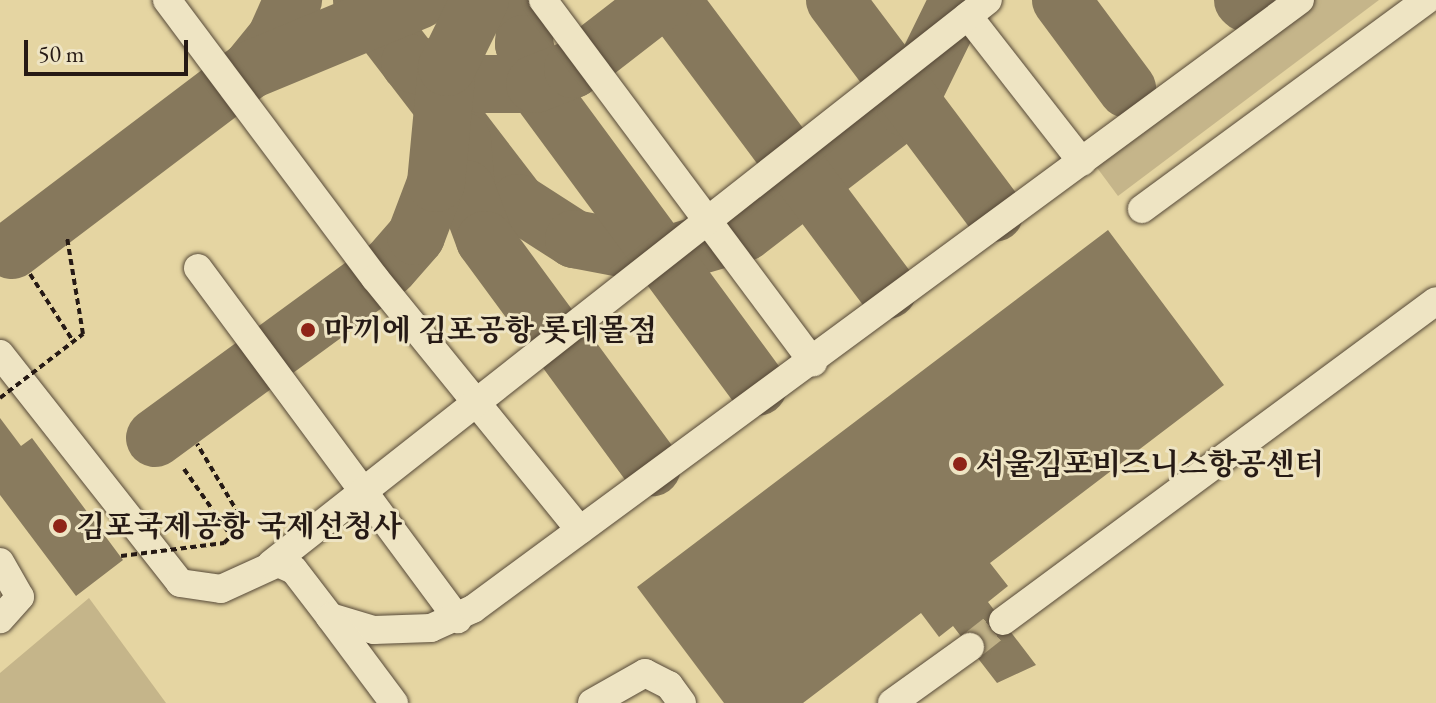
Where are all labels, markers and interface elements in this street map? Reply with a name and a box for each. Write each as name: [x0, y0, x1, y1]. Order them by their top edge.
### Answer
scale bar: [28, 24, 192, 74]
text: 50 m: [38, 38, 85, 69]
place label: 마끼에 김포공항 롯데몰점: [324, 312, 657, 348]
marker: 마끼에 김포공항 롯데몰점: [299, 321, 317, 339]
place label: 서울김포비즈니스항공센터: [976, 446, 1324, 482]
marker: 서울김포비즈니스항공센터: [951, 455, 969, 473]
place label: 김포국제공항 국제선청사: [76, 508, 402, 544]
marker: 김포국제공항 국제선청사: [51, 517, 69, 535]

